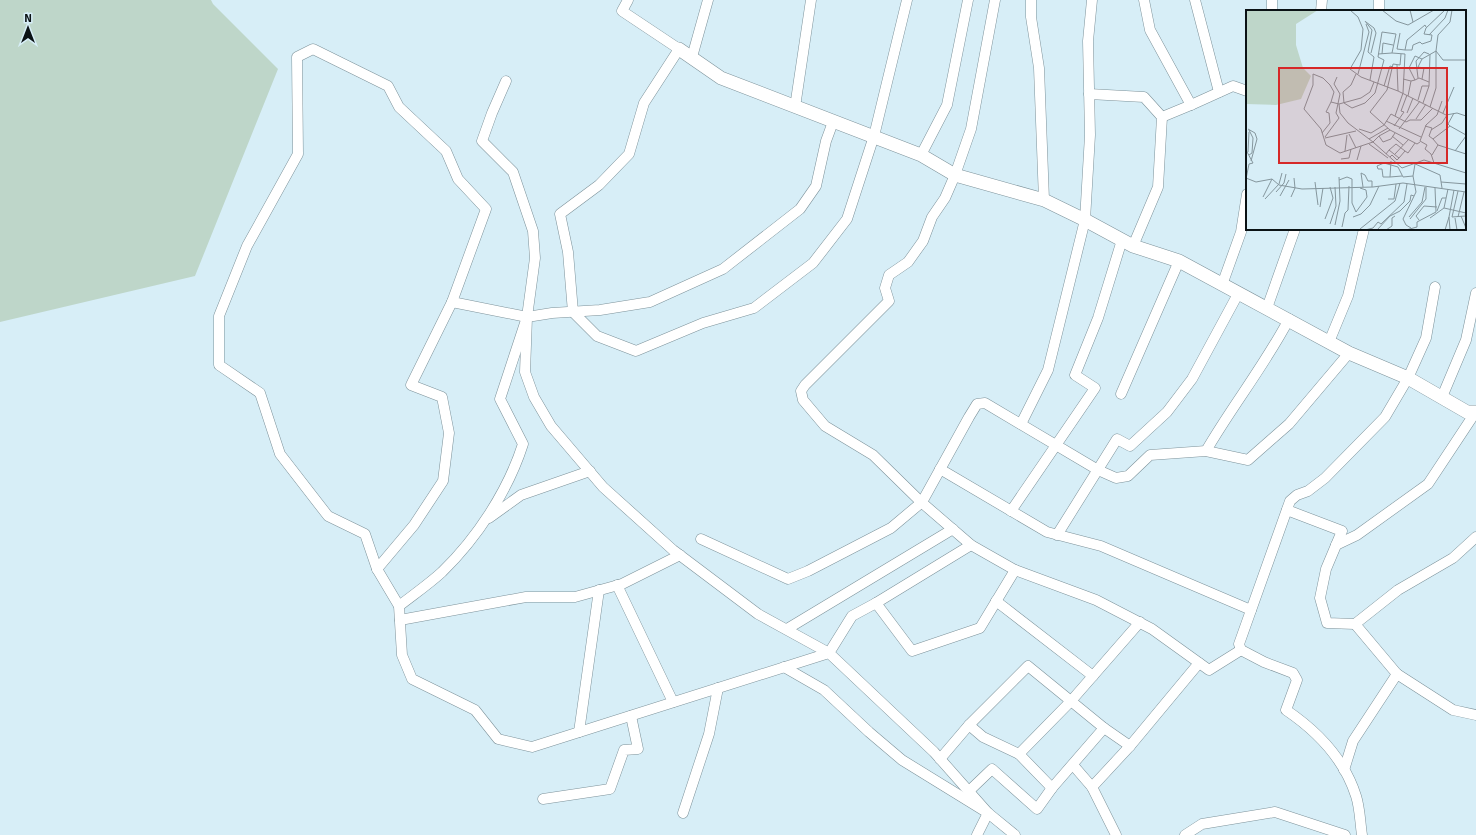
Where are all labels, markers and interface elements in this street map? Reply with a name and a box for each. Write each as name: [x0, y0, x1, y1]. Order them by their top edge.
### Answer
north arrow: [8, 8, 48, 48]
inset map: [1246, 10, 1466, 230]
text: N: [24, 12, 32, 25]

